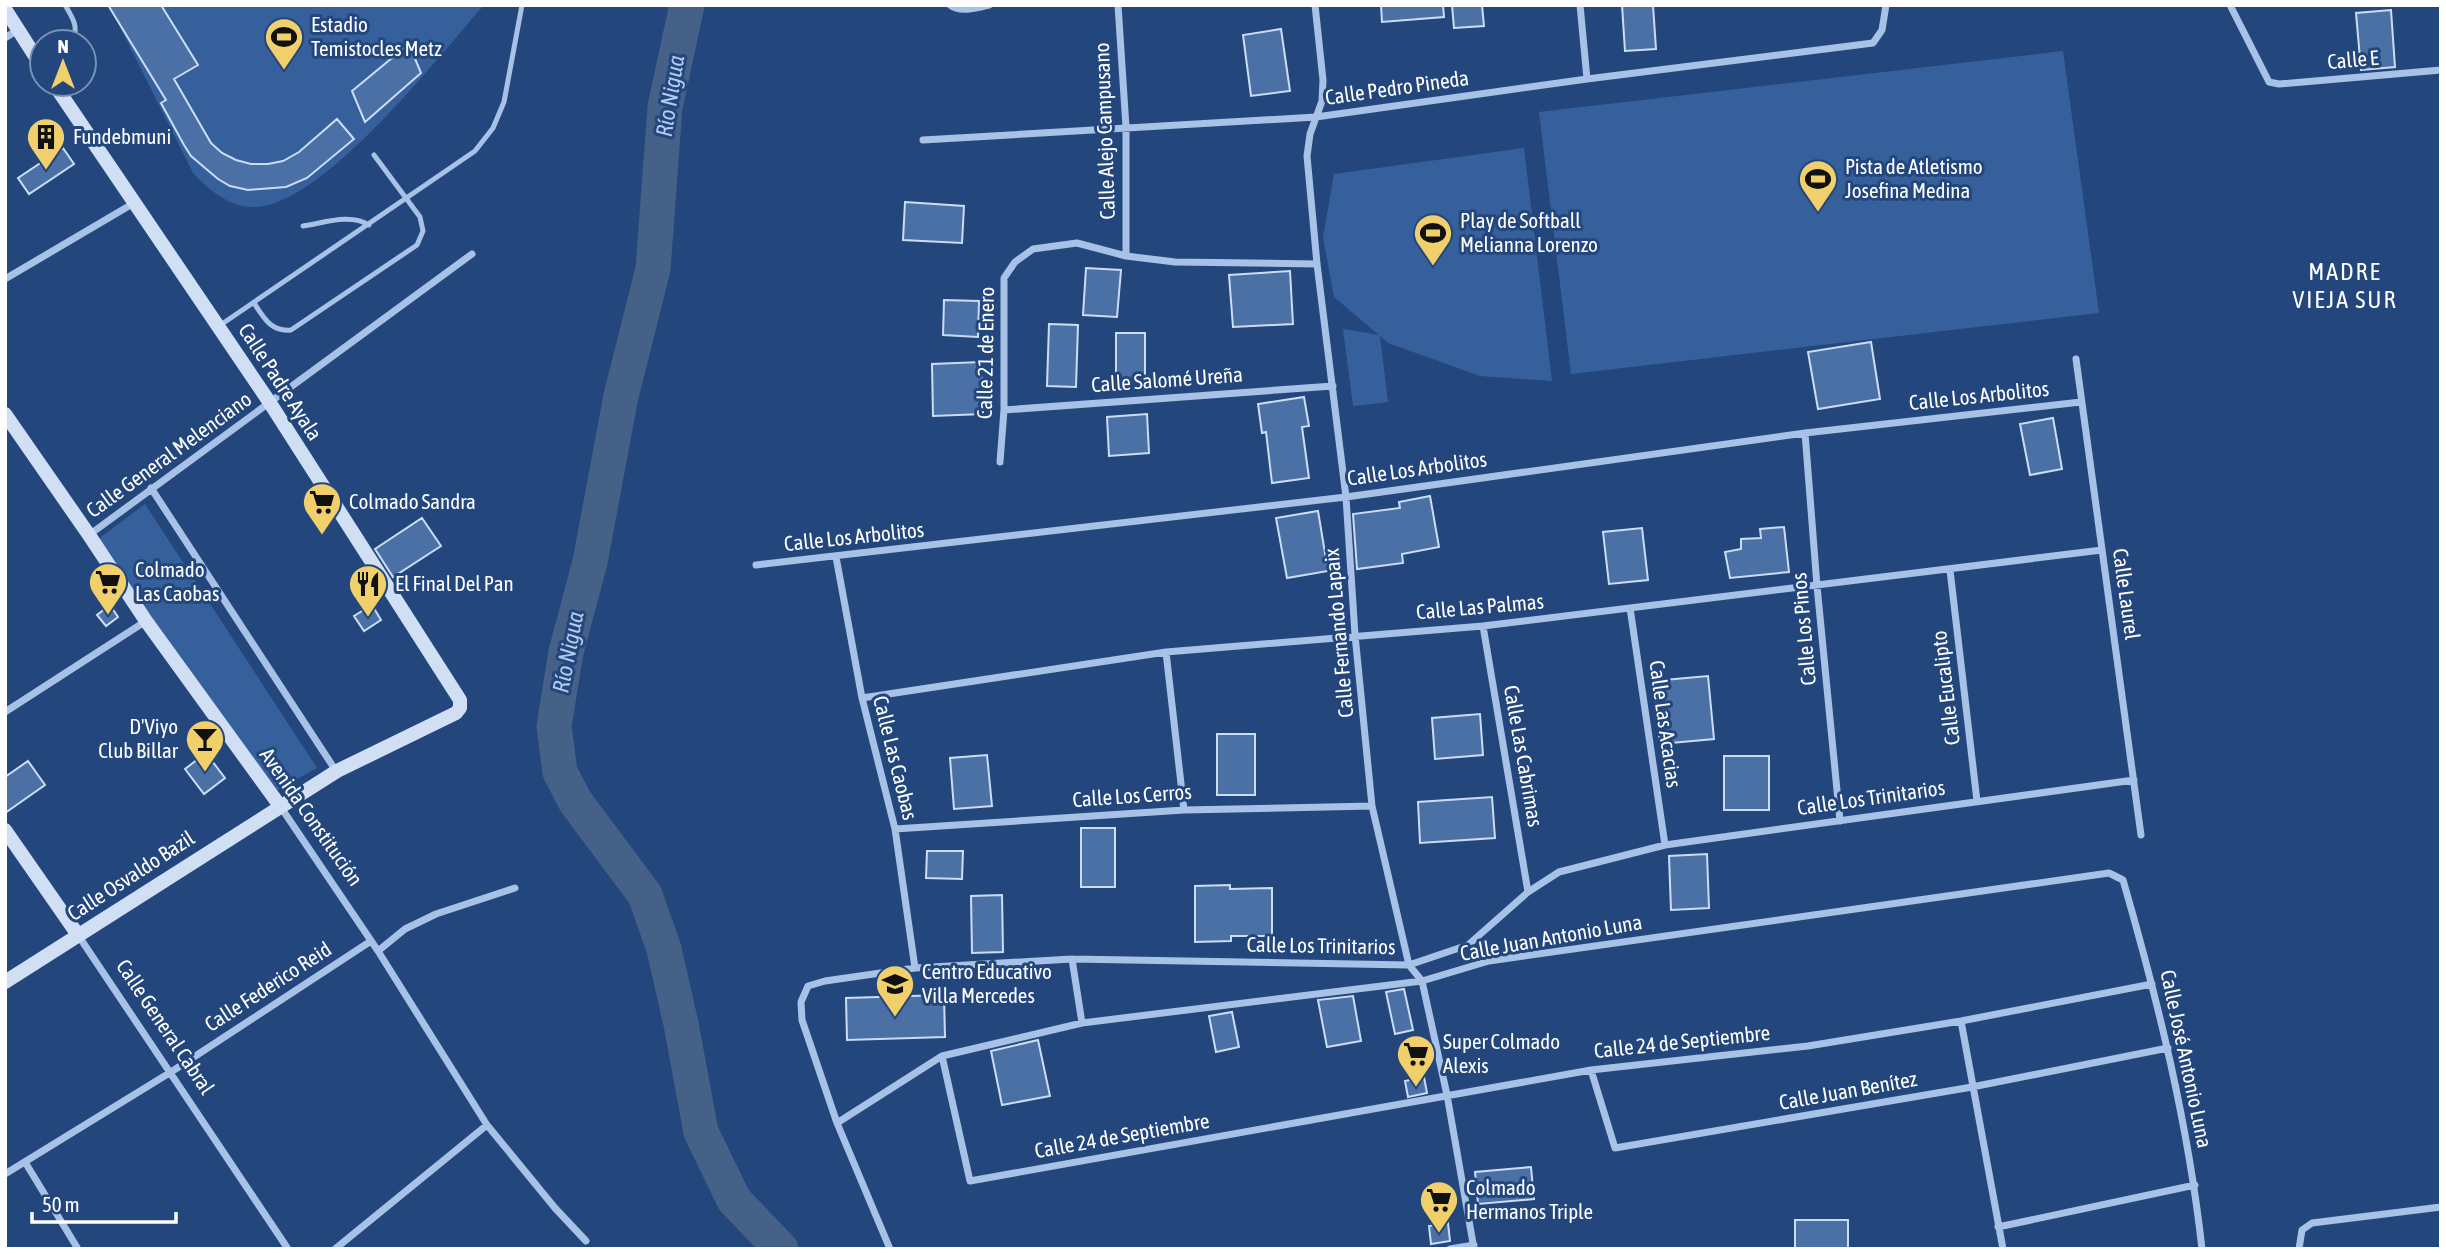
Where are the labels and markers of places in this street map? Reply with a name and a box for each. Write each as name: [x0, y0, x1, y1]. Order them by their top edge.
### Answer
place label: Estadio Temistocles Metz: [311, 12, 442, 60]
sports icon: Estadio Temistocles Metz: [263, 16, 305, 71]
building icon: Fundebmuni: [25, 116, 67, 171]
place label: Fundebmuni: [73, 124, 171, 148]
place label: Pista de Atletismo Josefina Medina: [1845, 154, 1983, 202]
sports icon: Pista de Atletismo Josefina Medina: [1797, 158, 1839, 213]
place label: Play de Softball Melianna Lorenzo: [1460, 208, 1598, 256]
sports icon: Play de Softball Melianna Lorenzo: [1412, 212, 1454, 267]
supermarket icon: Colmado Sandra: [301, 481, 343, 536]
place label: Colmado Sandra: [349, 489, 476, 513]
place label: Colmado Las Caobas: [135, 557, 219, 605]
supermarket icon: Colmado Las Caobas: [87, 561, 129, 616]
restaurant icon: El Final Del Pan: [347, 563, 389, 618]
place label: El Final Del Pan: [395, 571, 514, 595]
place label: D'Viyo Club Billar: [98, 714, 179, 762]
bar icon: D'Viyo Club Billar: [184, 718, 226, 773]
place label: Centro Educativo Villa Mercedes: [922, 959, 1052, 1007]
school or university icon: Centro Educativo Villa Mercedes: [874, 963, 916, 1018]
place label: Super Colmado Alexis: [1443, 1029, 1560, 1077]
supermarket icon: Super Colmado Alexis: [1395, 1033, 1437, 1088]
place label: Colmado Hermanos Triple: [1466, 1175, 1593, 1223]
supermarket icon: Colmado Hermanos Triple: [1418, 1179, 1460, 1234]

